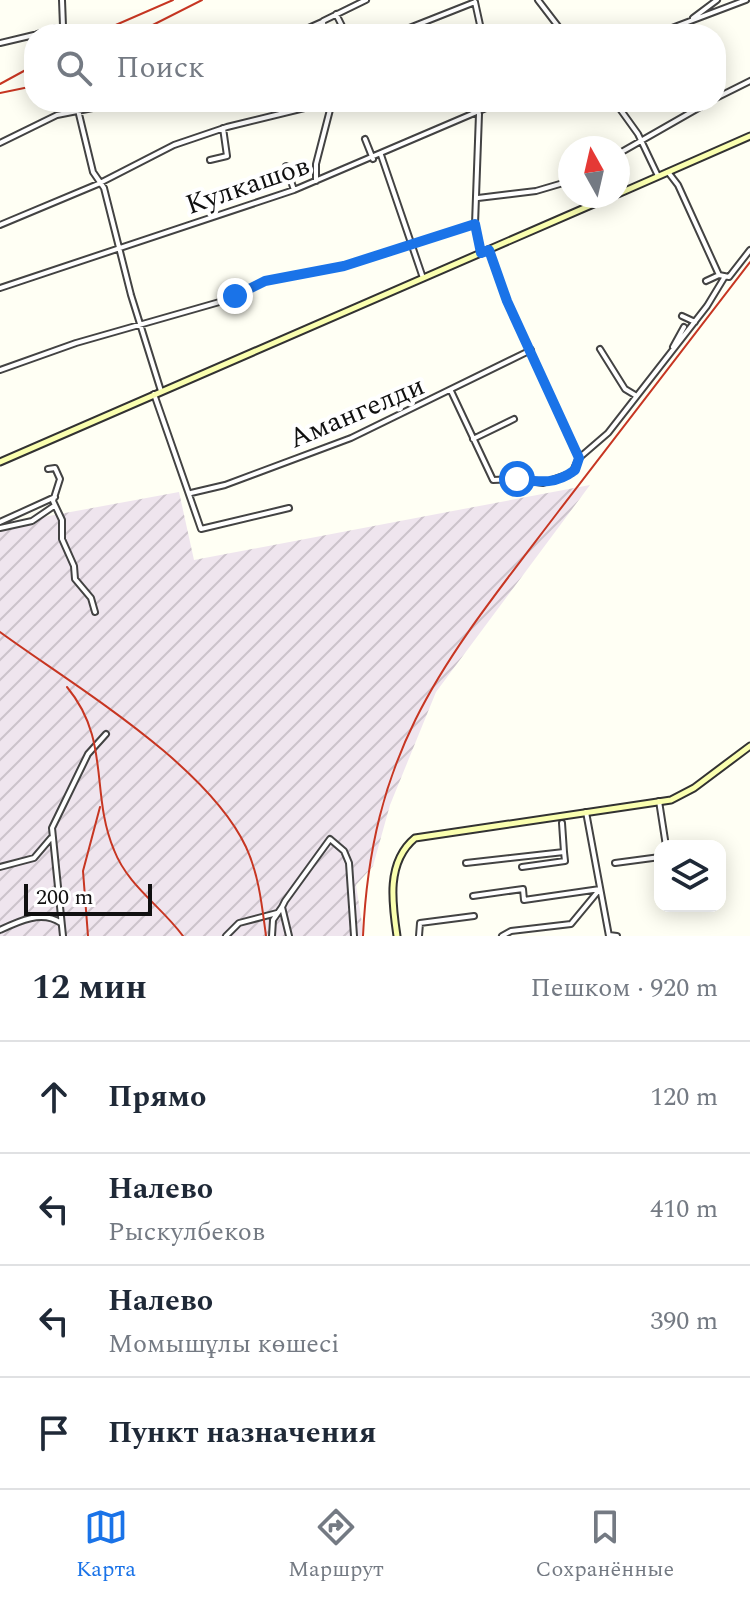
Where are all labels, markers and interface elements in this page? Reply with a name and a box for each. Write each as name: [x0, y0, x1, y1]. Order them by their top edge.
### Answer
search box: [24, 24, 726, 112]
text: Поиск: [116, 45, 205, 91]
icon: search: [52, 46, 96, 90]
north arrow: [558, 136, 630, 208]
street label: Кулкашов: [180, 144, 315, 227]
route end: [217, 278, 253, 314]
street label: Амангелди: [282, 364, 431, 460]
route start: [499, 461, 535, 497]
map controls: [654, 840, 726, 912]
button: layers: [654, 840, 726, 912]
scale bar: [24, 880, 152, 916]
text: 200 m: [36, 881, 93, 914]
text: 12 мин: [32, 962, 147, 1014]
text: Пешком · 920 m: [531, 968, 718, 1008]
text: Прямо: [108, 1074, 206, 1120]
icon: ahead: [32, 1075, 76, 1119]
text: 120 m: [650, 1077, 718, 1117]
text: Налево: [108, 1166, 213, 1212]
icon: left: [32, 1187, 76, 1231]
text: 410 m: [650, 1189, 718, 1229]
text: Рыскулбеков: [108, 1212, 265, 1252]
text: Налево: [108, 1278, 213, 1324]
icon: left: [32, 1299, 76, 1343]
text: 390 m: [650, 1301, 718, 1341]
text: Момышұлы көшесі: [108, 1324, 339, 1364]
text: Пункт назначения: [108, 1410, 376, 1456]
icon: arrive: [32, 1411, 76, 1455]
tab: Карта: [76, 1505, 136, 1586]
tab: Маршрут: [288, 1505, 384, 1586]
tab: Сохранённые: [536, 1505, 674, 1586]

